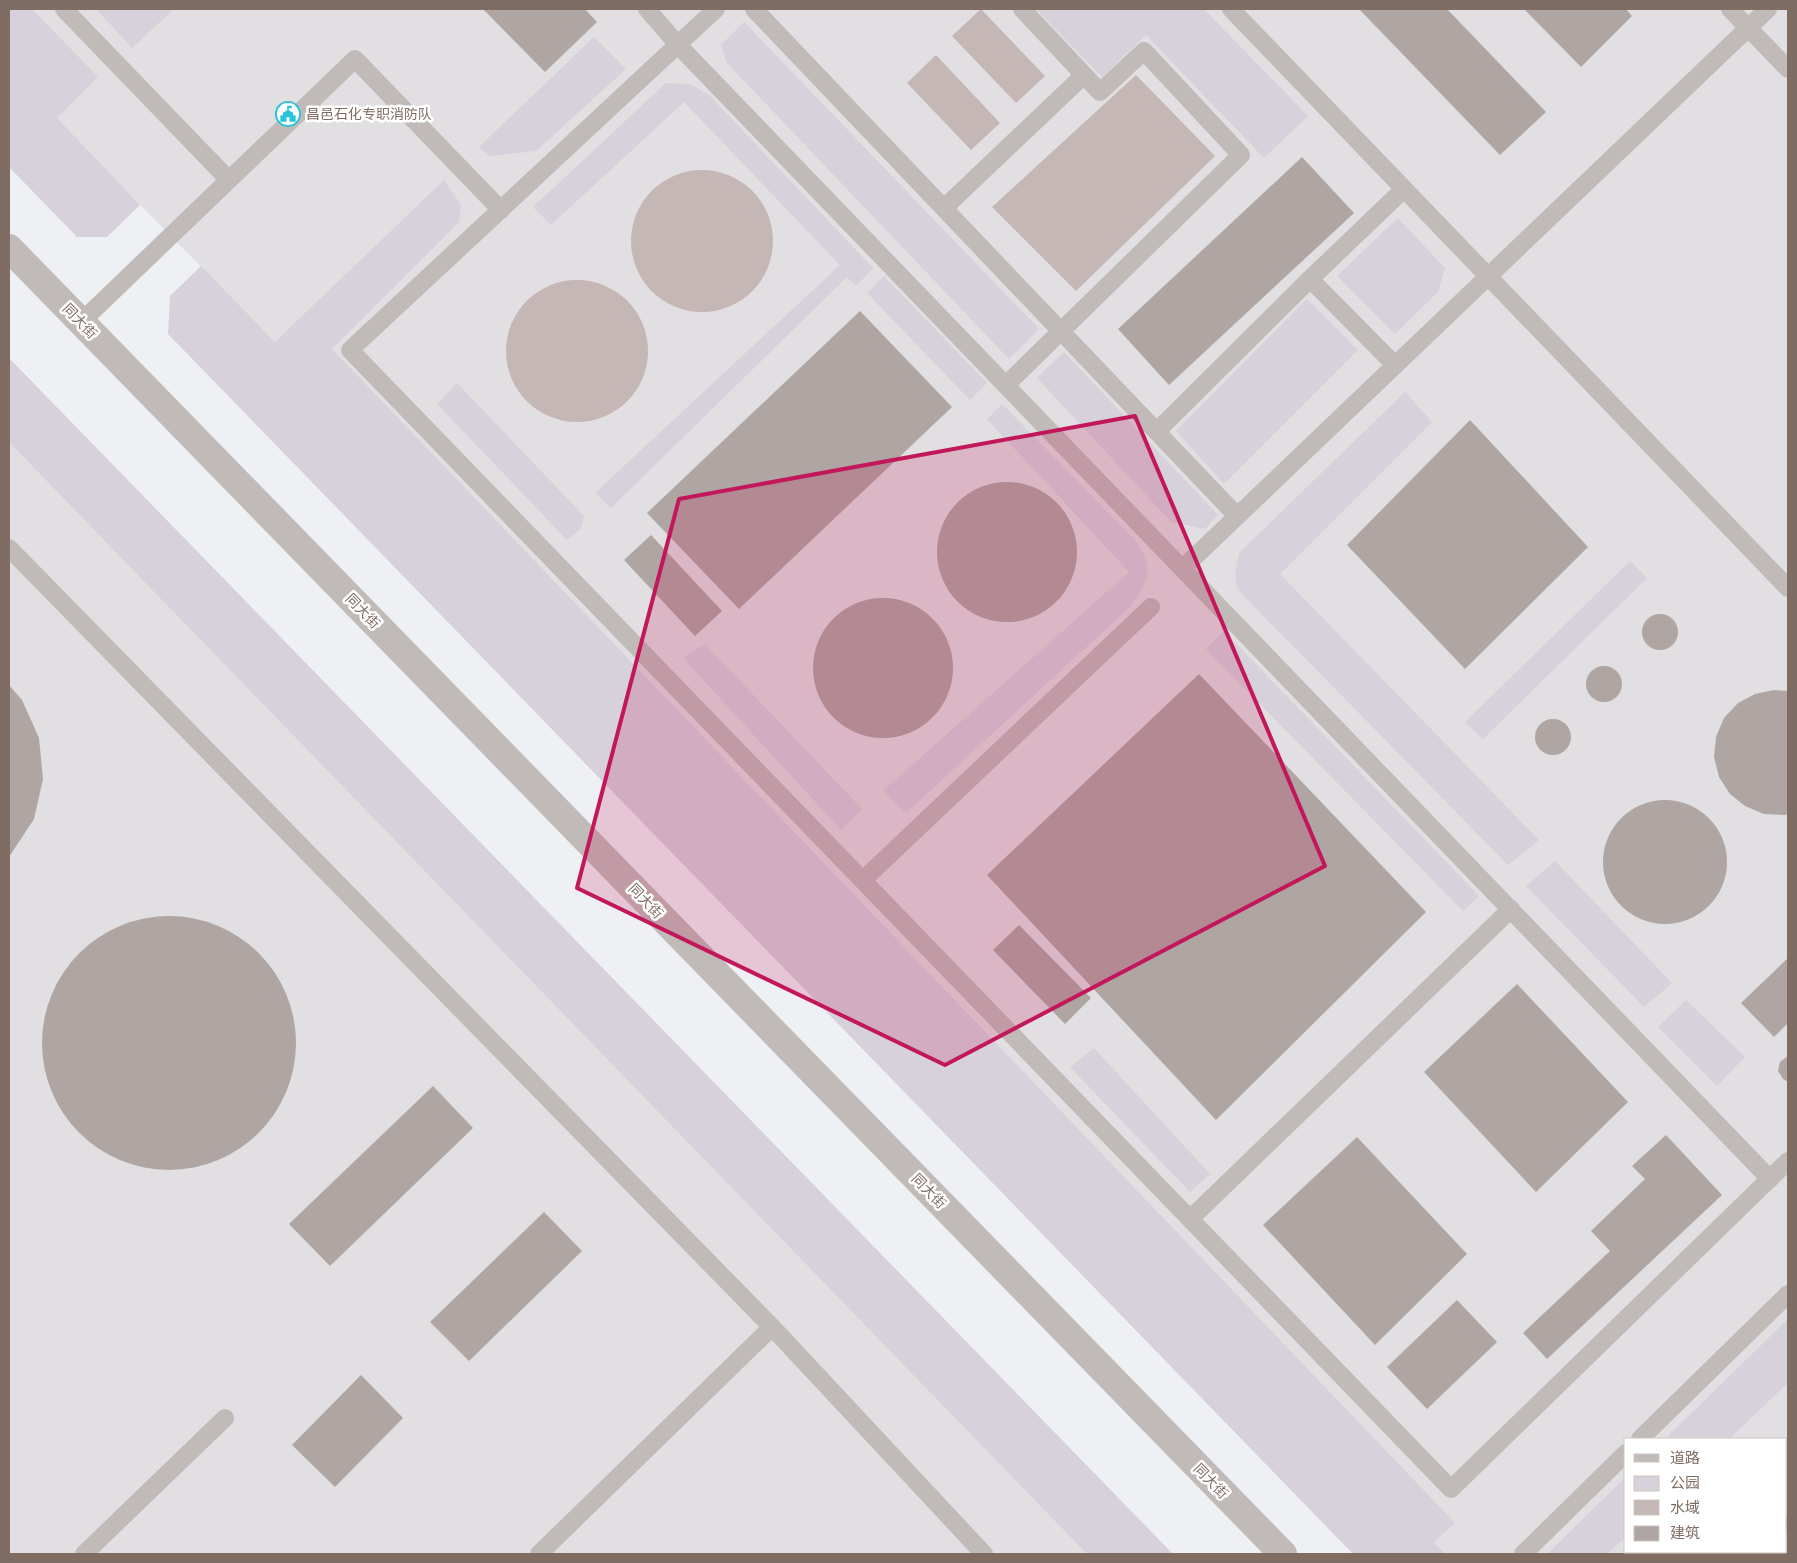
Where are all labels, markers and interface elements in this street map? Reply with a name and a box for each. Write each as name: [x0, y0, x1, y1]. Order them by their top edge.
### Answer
public building icon: 昌邑石化专职消防队: [275, 101, 301, 127]
place label: 昌邑石化专职消防队: [306, 106, 432, 122]
street label: 同大街: [60, 300, 100, 342]
street label: 同大街: [343, 590, 383, 632]
street label: 同大街: [626, 880, 666, 922]
street label: 同大街: [909, 1170, 949, 1212]
legend: [1624, 1438, 1787, 1553]
text: 道路: [1670, 1449, 1700, 1467]
street label: 同大街: [1191, 1460, 1231, 1502]
text: 公园: [1670, 1474, 1700, 1492]
text: 水域: [1670, 1499, 1700, 1517]
text: 建筑: [1670, 1524, 1700, 1542]

